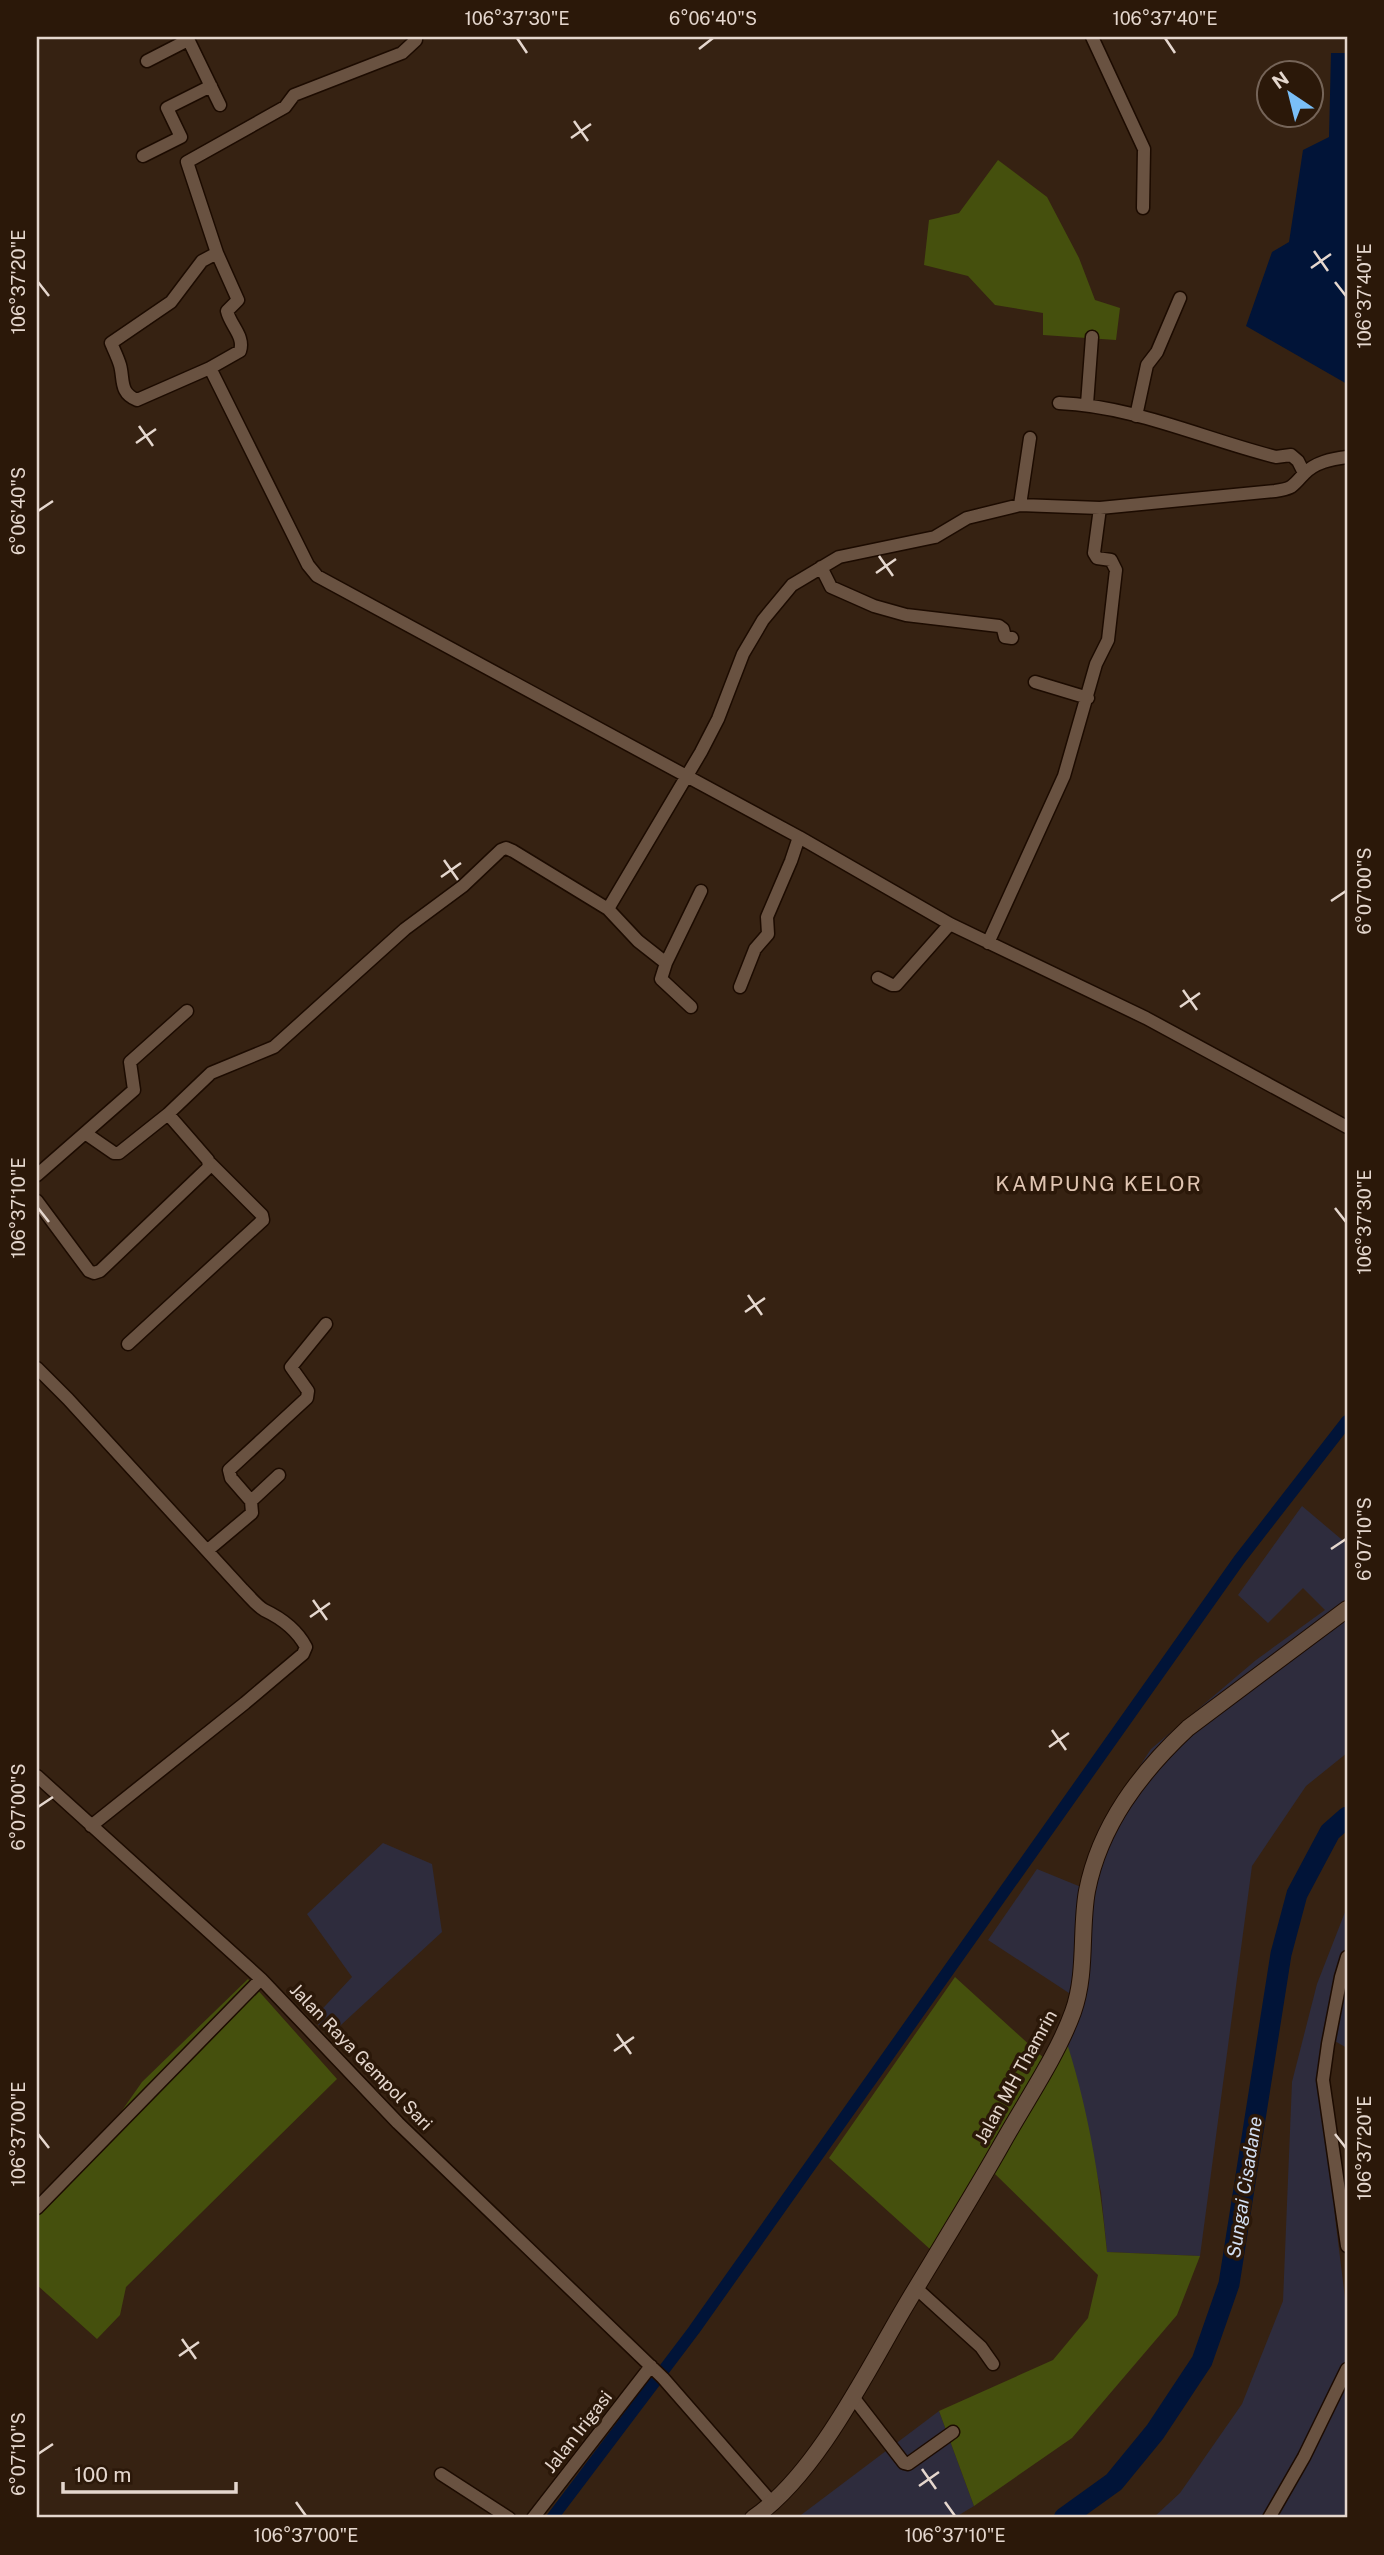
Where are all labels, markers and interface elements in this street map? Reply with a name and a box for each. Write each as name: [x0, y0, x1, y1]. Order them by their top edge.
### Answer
text: 106°37'30"E: [464, 8, 570, 29]
text: 6°06'40"S: [669, 8, 757, 29]
text: 106°37'40"E: [1112, 8, 1218, 29]
north arrow: [1254, 60, 1324, 130]
text: N: [1268, 67, 1293, 93]
text: 106°37'20"E: [8, 230, 29, 334]
text: 106°37'40"E: [1354, 243, 1375, 349]
text: 6°06'40"S: [8, 467, 29, 555]
text: 6°07'00"S: [1354, 847, 1375, 935]
text: 106°37'10"E: [8, 1157, 29, 1259]
text: 106°37'30"E: [1354, 1169, 1375, 1275]
district label: KAMPUNG KELOR: [995, 1171, 1203, 1196]
text: 6°07'10"S: [1354, 1497, 1375, 1581]
text: 6°07'00"S: [8, 1763, 29, 1851]
street label: Jalan Raya Gempol Sari: [286, 1979, 437, 2134]
street label: Jalan MH Thamrin: [970, 2006, 1061, 2147]
text: 106°37'00"E: [8, 2082, 29, 2186]
text: 106°37'20"E: [1354, 2096, 1375, 2200]
water label: Sungai Cisadane: [1222, 2115, 1266, 2259]
street label: Jalan Irigasi: [539, 2387, 616, 2477]
text: 6°07'10"S: [8, 2412, 29, 2496]
scale bar: [63, 2450, 236, 2494]
text: 100 m: [74, 2462, 131, 2487]
text: 106°37'00"E: [254, 2525, 358, 2546]
text: 106°37'10"E: [904, 2525, 1006, 2546]

